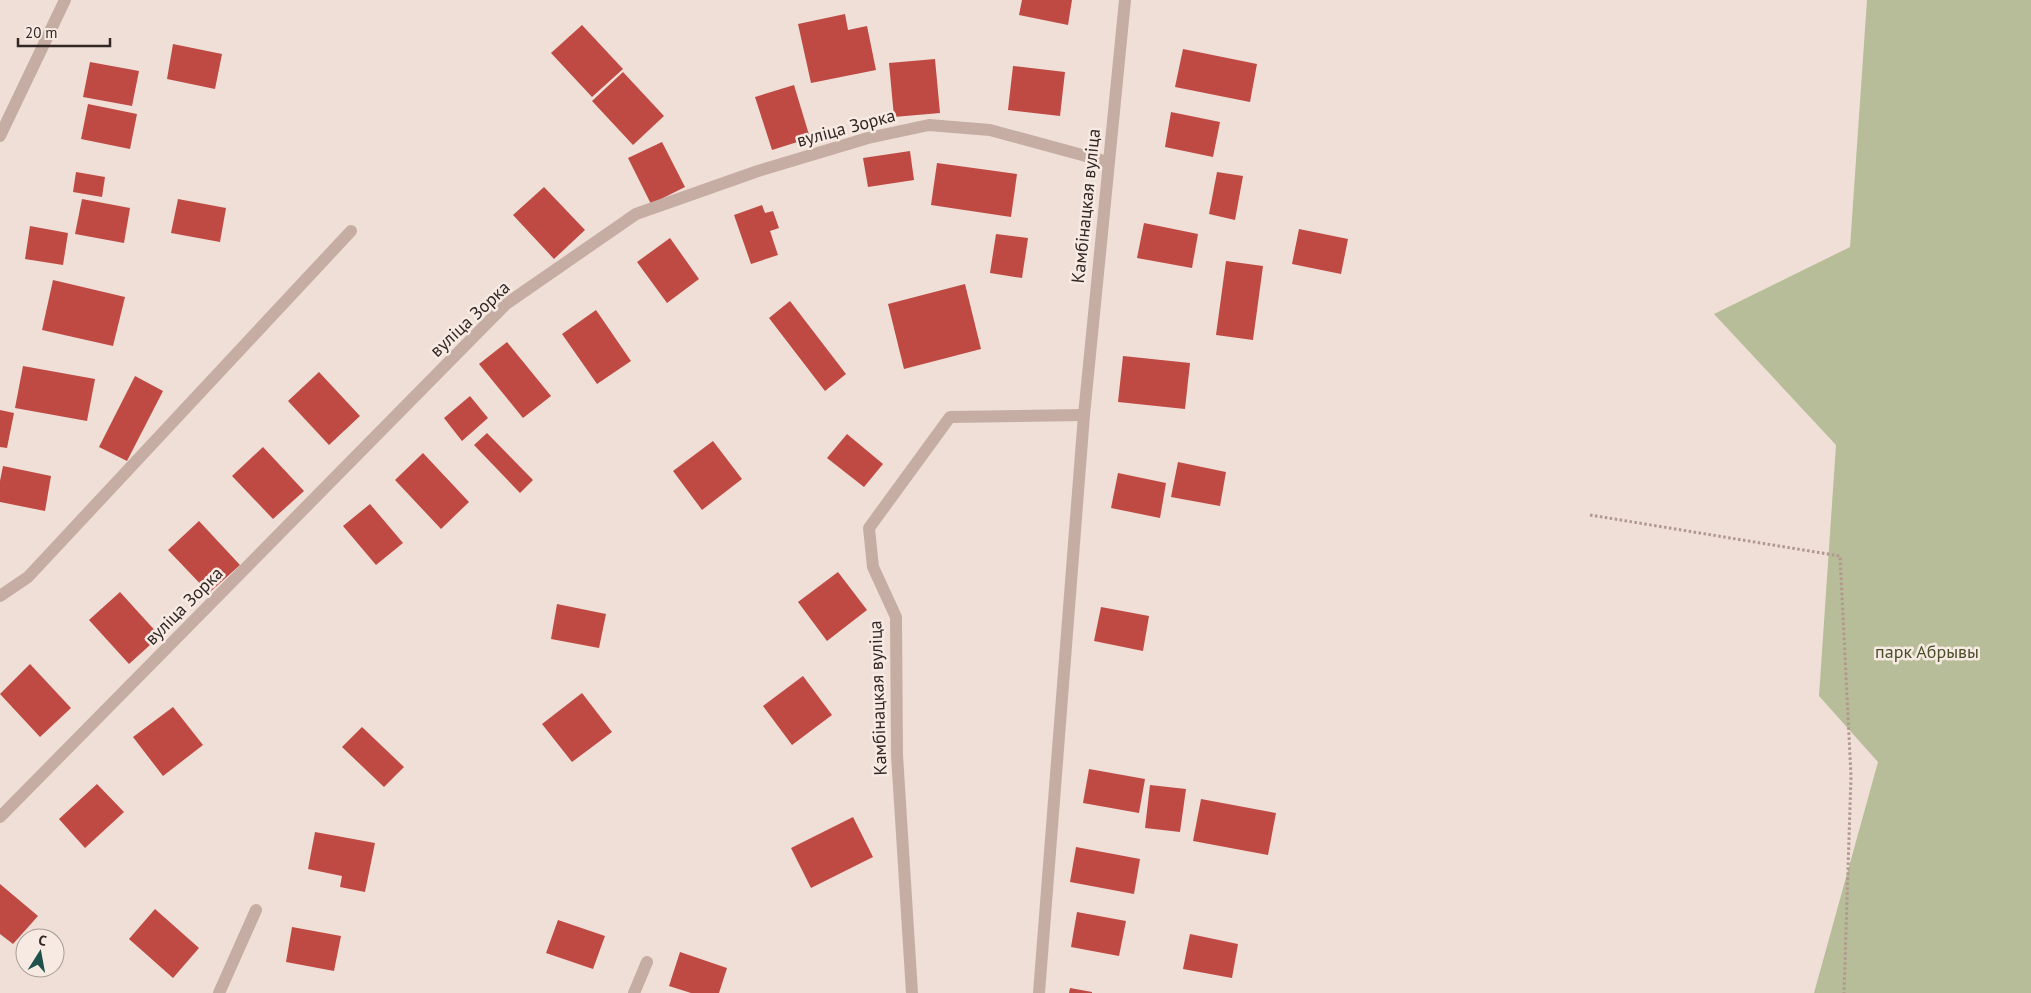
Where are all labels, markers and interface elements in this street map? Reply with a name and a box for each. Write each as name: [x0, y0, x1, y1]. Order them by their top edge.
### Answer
scale bar: [18, 15, 110, 47]
text: 20 m: [25, 23, 58, 42]
street label: вуліца Зорка: [794, 103, 898, 152]
street label: Камбінацкая вуліца: [1066, 128, 1105, 284]
street label: вуліца Зорка: [425, 276, 515, 362]
street label: вуліца Зорка: [140, 562, 228, 650]
street label: Камбінацкая вуліца: [863, 620, 892, 776]
park label: парк Абрывы: [1875, 640, 1979, 663]
north arrow: [15, 928, 65, 978]
text: С: [37, 931, 48, 950]

